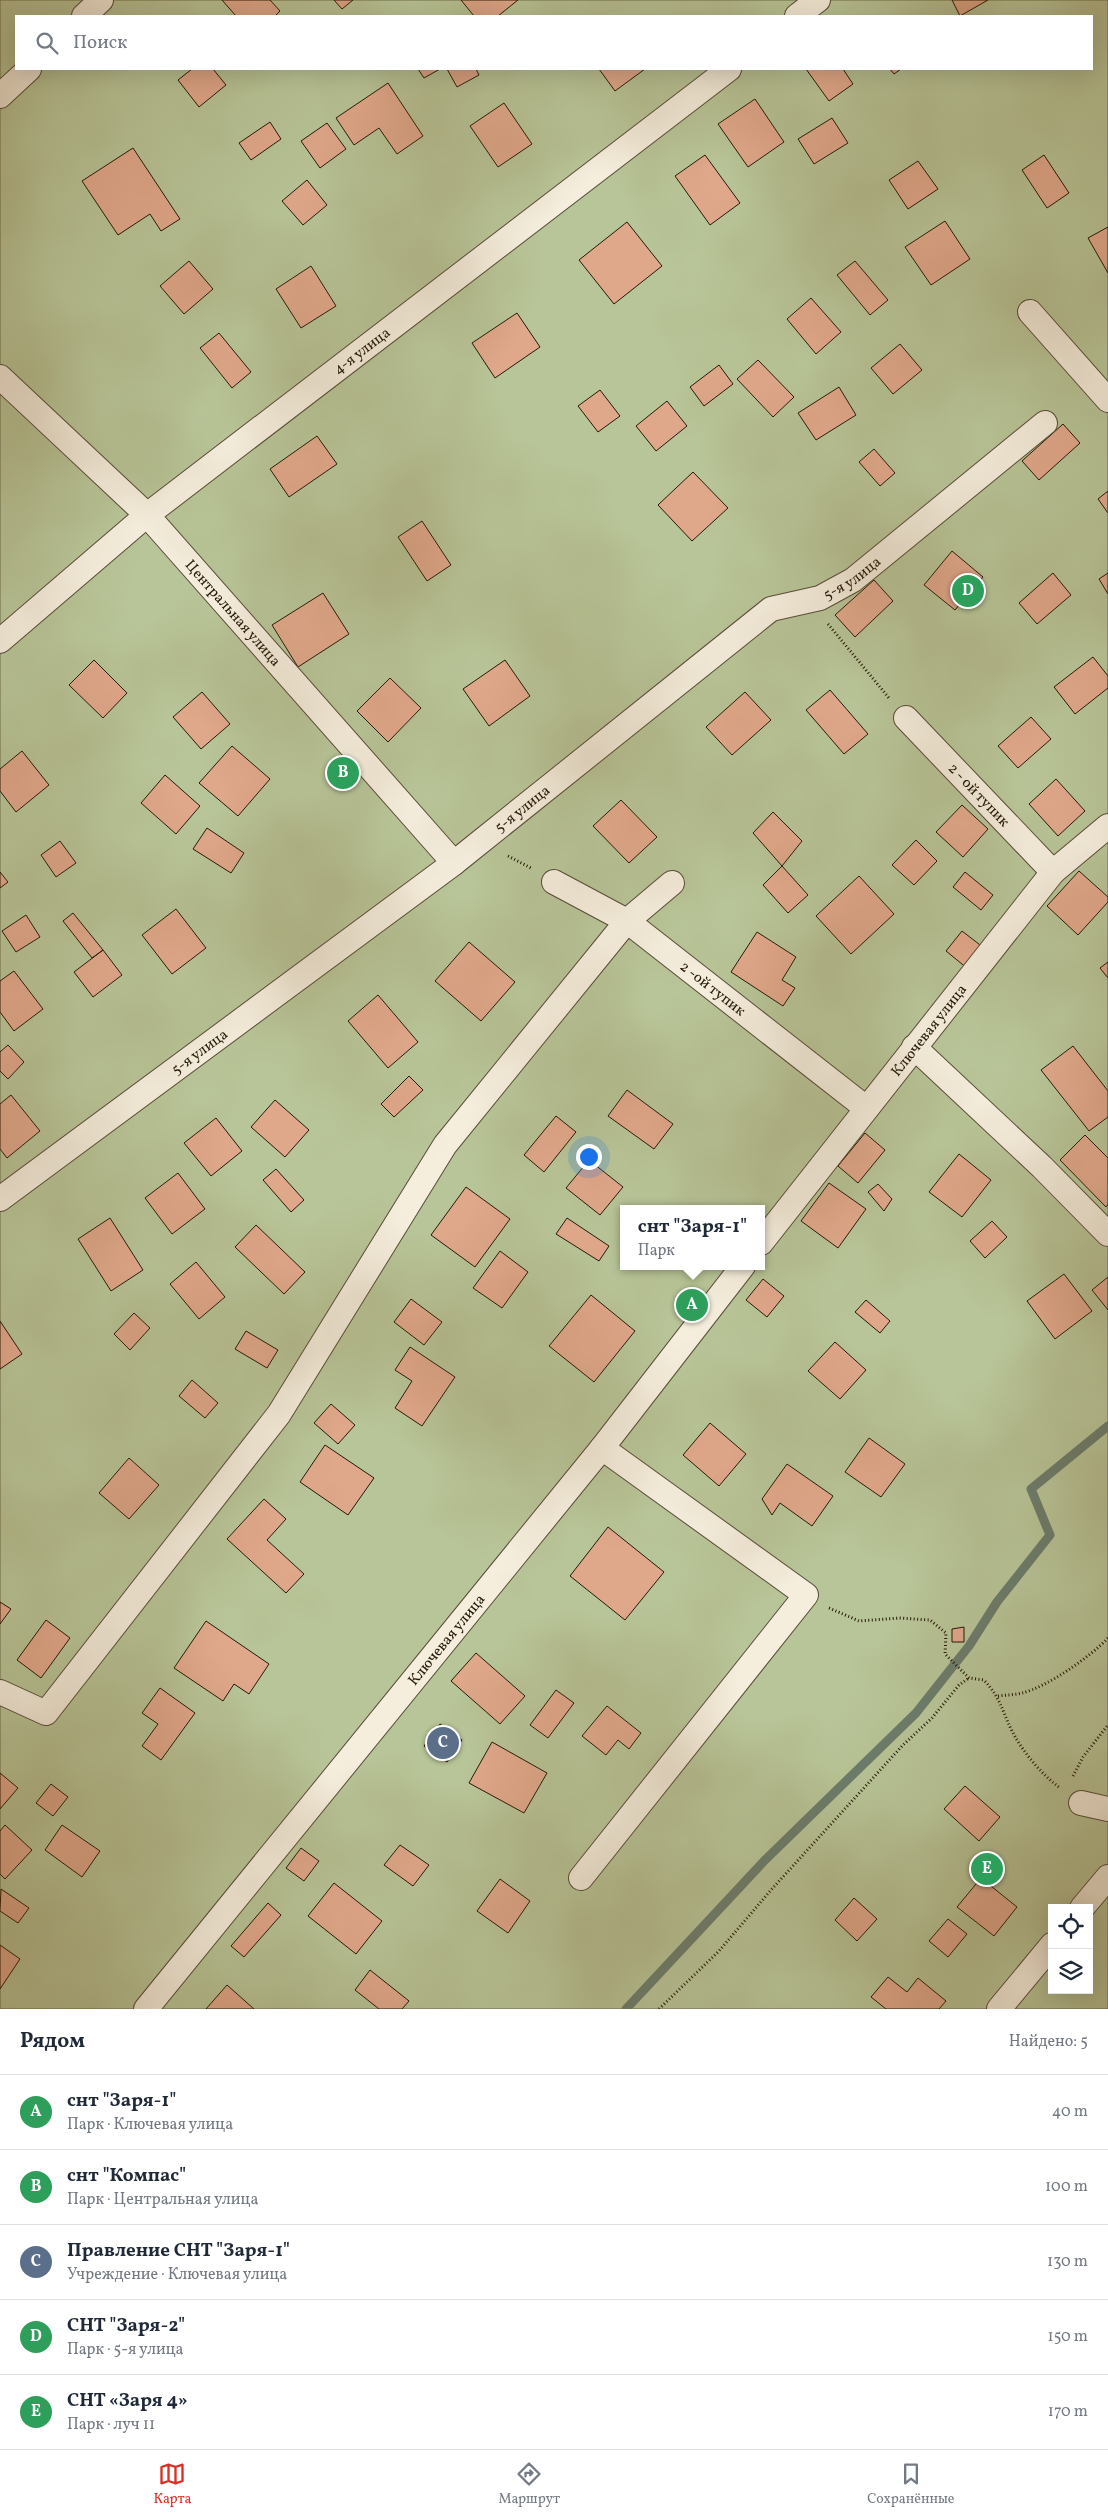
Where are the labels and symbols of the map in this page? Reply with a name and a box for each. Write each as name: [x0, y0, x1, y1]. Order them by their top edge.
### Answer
street label: 4-я улица: [330, 323, 395, 380]
street label: 5-я улица: [820, 552, 886, 606]
street label: Центральная улица: [179, 556, 285, 672]
pin: D: [952, 572, 984, 610]
pin: B: [327, 754, 359, 792]
street label: 2 - ой тупик: [943, 759, 1014, 832]
street label: 5-я улица: [491, 781, 555, 838]
street label: 2 -ой тупик: [675, 957, 749, 1022]
street label: Ключевая улица: [887, 980, 973, 1082]
street label: 5-я улица: [168, 1025, 233, 1081]
your location: [576, 1144, 602, 1170]
pin: A: [676, 1286, 708, 1324]
street label: Ключевая улица: [404, 1590, 491, 1691]
pin: C: [427, 1724, 459, 1762]
pin: E: [971, 1850, 1003, 1888]

